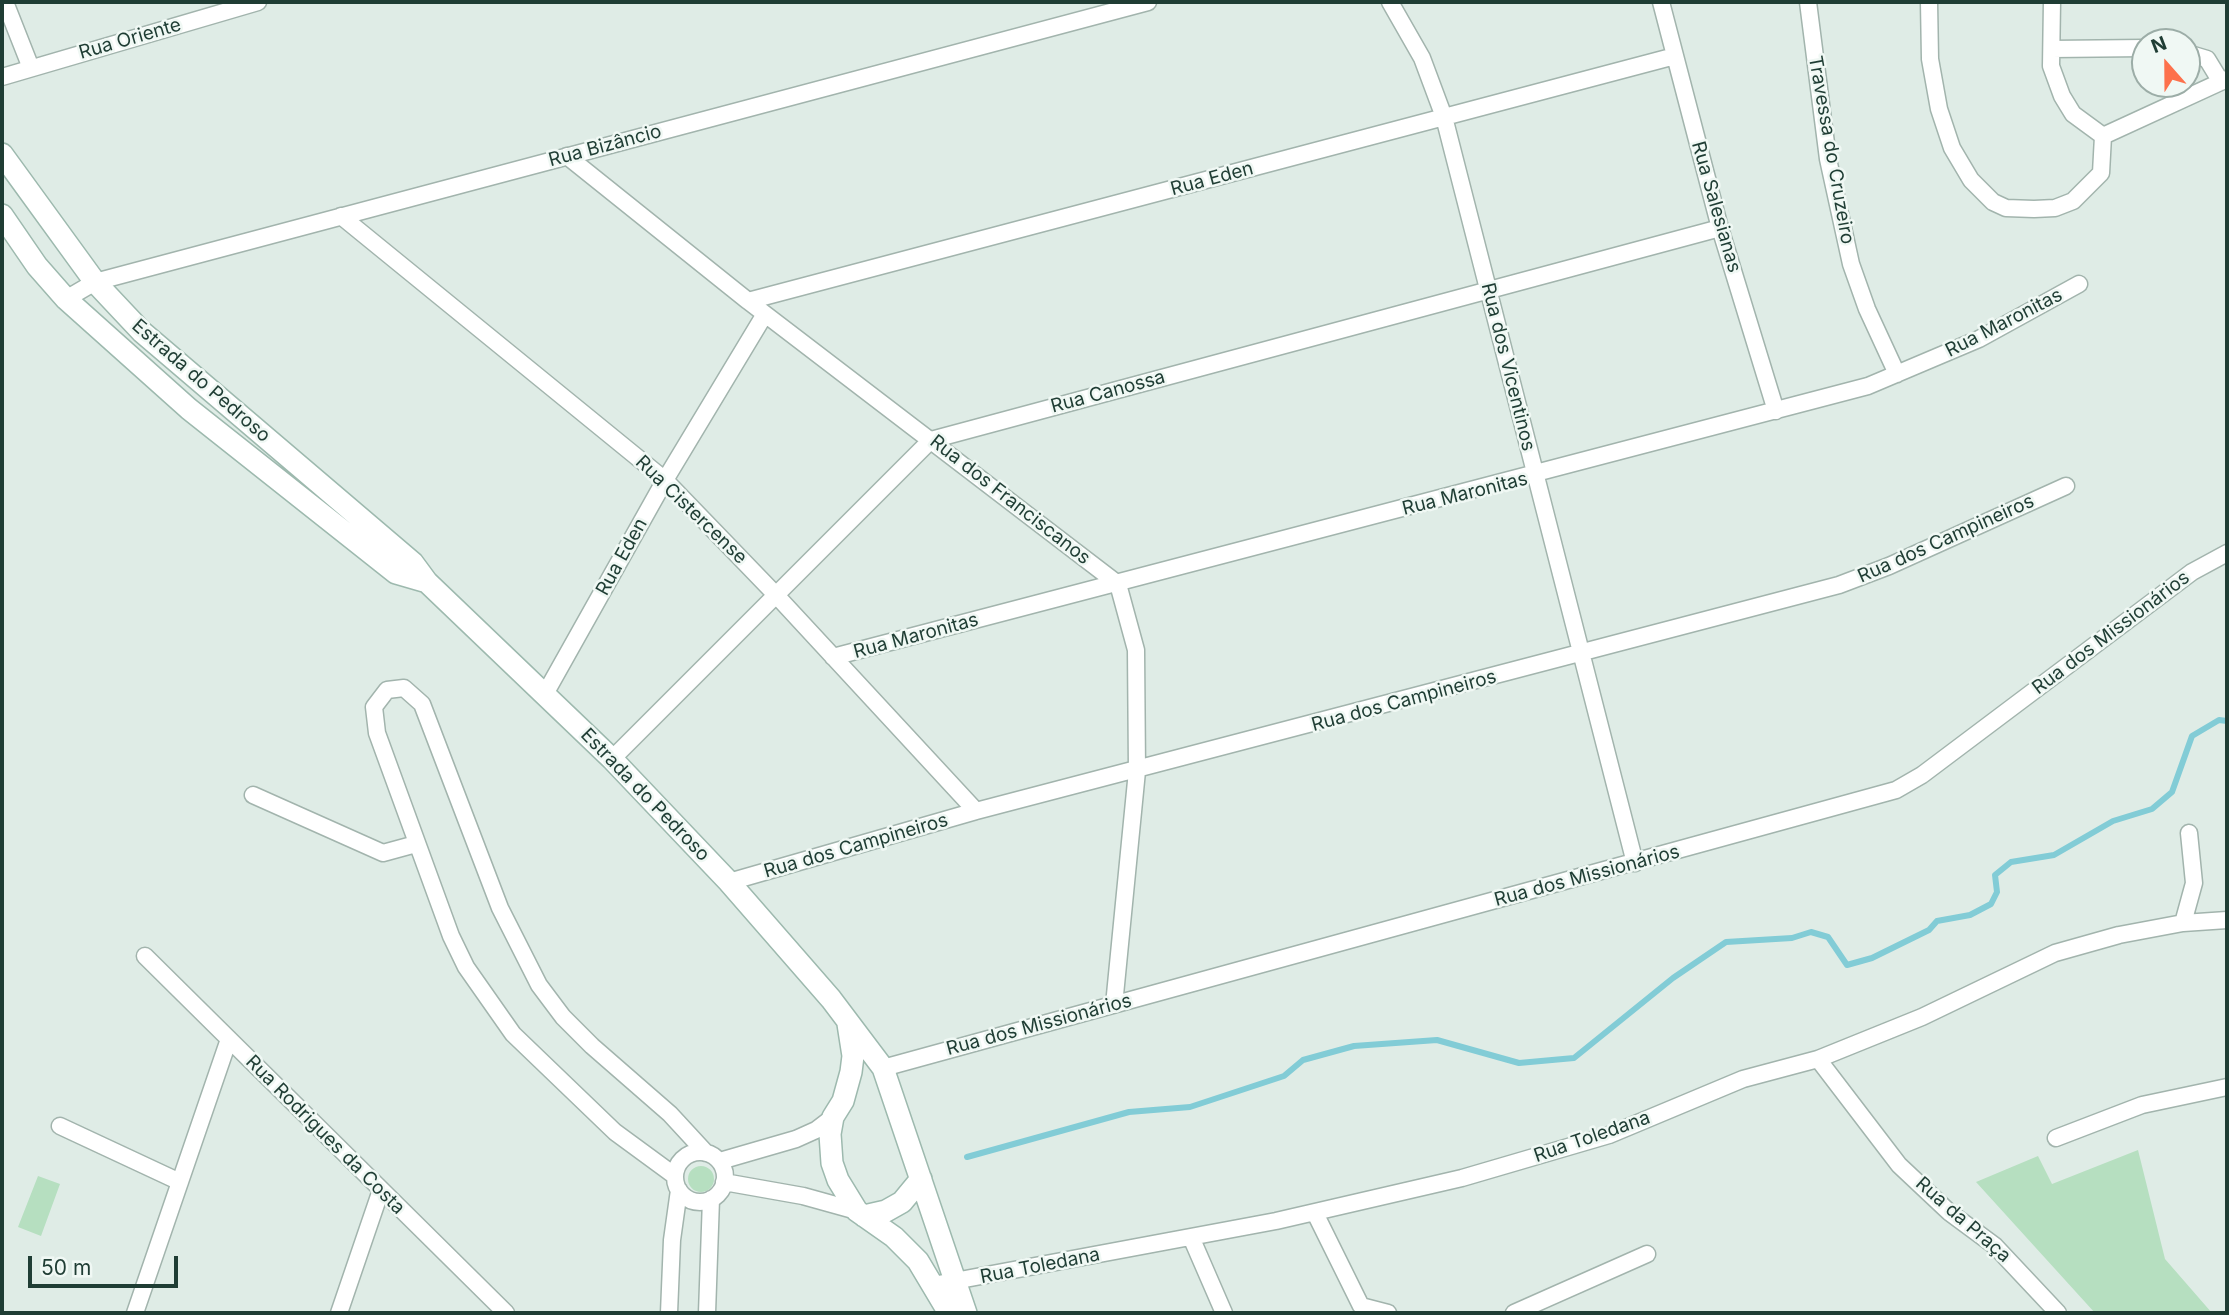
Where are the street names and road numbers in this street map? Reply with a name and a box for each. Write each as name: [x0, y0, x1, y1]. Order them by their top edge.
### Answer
street label: Rua Oriente: [76, 14, 184, 64]
street label: Travessa do Cruzeiro: [1803, 54, 1859, 246]
street label: Rua Bizâncio: [546, 120, 664, 172]
street label: Rua Salesianas: [1686, 139, 1746, 275]
street label: Rua Eden: [1168, 157, 1256, 201]
street label: Rua dos Vicentinos: [1476, 281, 1540, 453]
street label: Rua Maronitas: [1942, 284, 2066, 362]
street label: Estrada do Pedroso: [127, 315, 275, 447]
street label: Rua Canossa: [1048, 366, 1168, 418]
street label: Rua dos Franciscanos: [925, 430, 1095, 570]
street label: Rua Cistercense: [630, 451, 752, 569]
street label: Rua Maronitas: [1400, 467, 1530, 521]
street label: Rua dos Campineiros: [1854, 490, 2038, 588]
street label: Rua Eden: [591, 514, 653, 600]
street label: Rua dos Missionários: [2028, 566, 2194, 700]
street label: Rua Maronitas: [851, 608, 981, 664]
street label: Rua dos Campineiros: [1309, 665, 1499, 737]
street label: Estrada do Pedroso: [576, 724, 714, 866]
street label: Rua dos Campineiros: [761, 809, 951, 883]
street label: Rua dos Missionários: [1492, 840, 1682, 912]
street label: Rua dos Missionários: [944, 989, 1134, 1061]
street label: Rua Rodrigues da Costa: [241, 1051, 409, 1219]
street label: Rua Toledana: [1531, 1106, 1653, 1168]
street label: Rua da Praça: [1911, 1172, 2015, 1268]
street label: Rua Toledana: [978, 1243, 1102, 1289]

